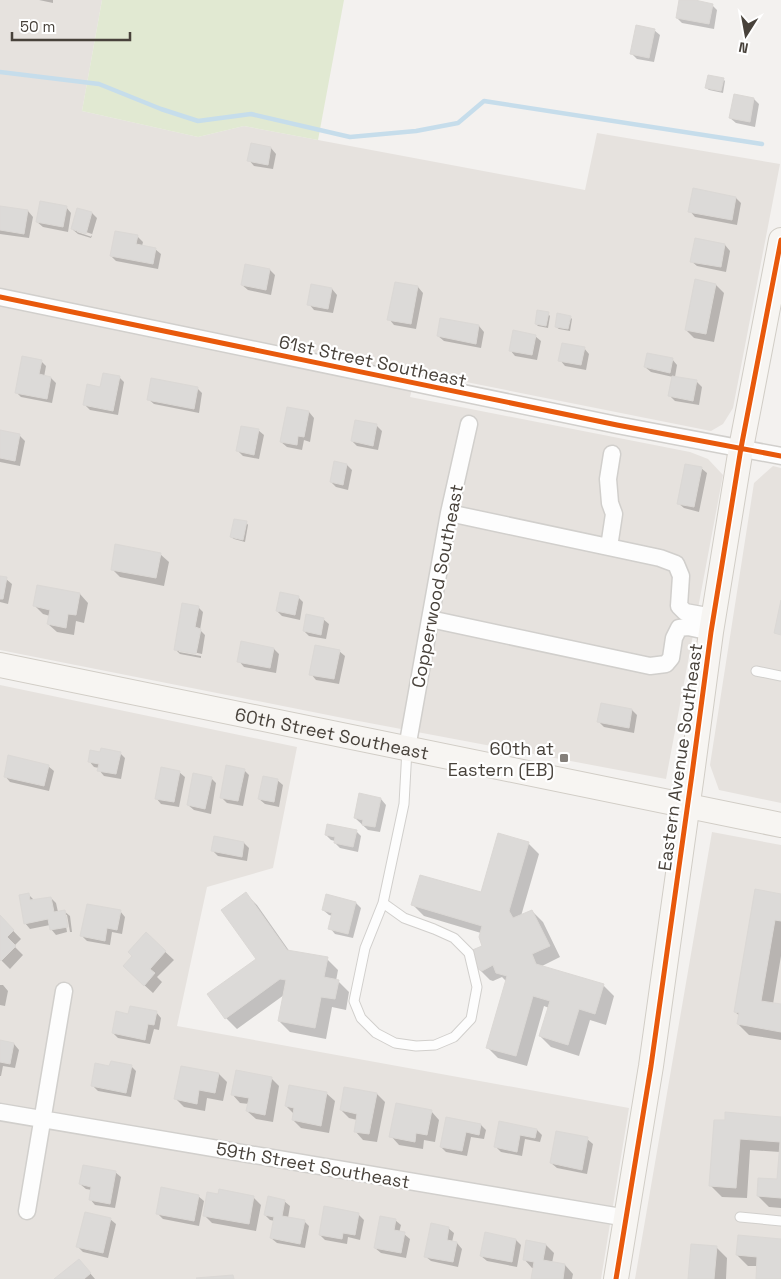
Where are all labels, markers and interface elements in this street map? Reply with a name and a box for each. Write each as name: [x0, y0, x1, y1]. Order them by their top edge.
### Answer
scale bar: [12, 10, 130, 42]
north arrow: [721, 10, 771, 60]
text: 50 m: [20, 17, 55, 36]
text: N: [737, 38, 750, 57]
street label: 61st Street Southeast: [277, 330, 469, 392]
street label: Copperwood Southeast: [406, 482, 468, 690]
street label: Eastern Avenue Southeast: [653, 642, 707, 872]
street label: 60th Street Southeast: [233, 702, 431, 764]
place label: 60th at Eastern (EB): [448, 737, 554, 781]
marker: 60th at Eastern (EB): [558, 752, 570, 764]
street label: 59th Street Southeast: [214, 1137, 412, 1193]

